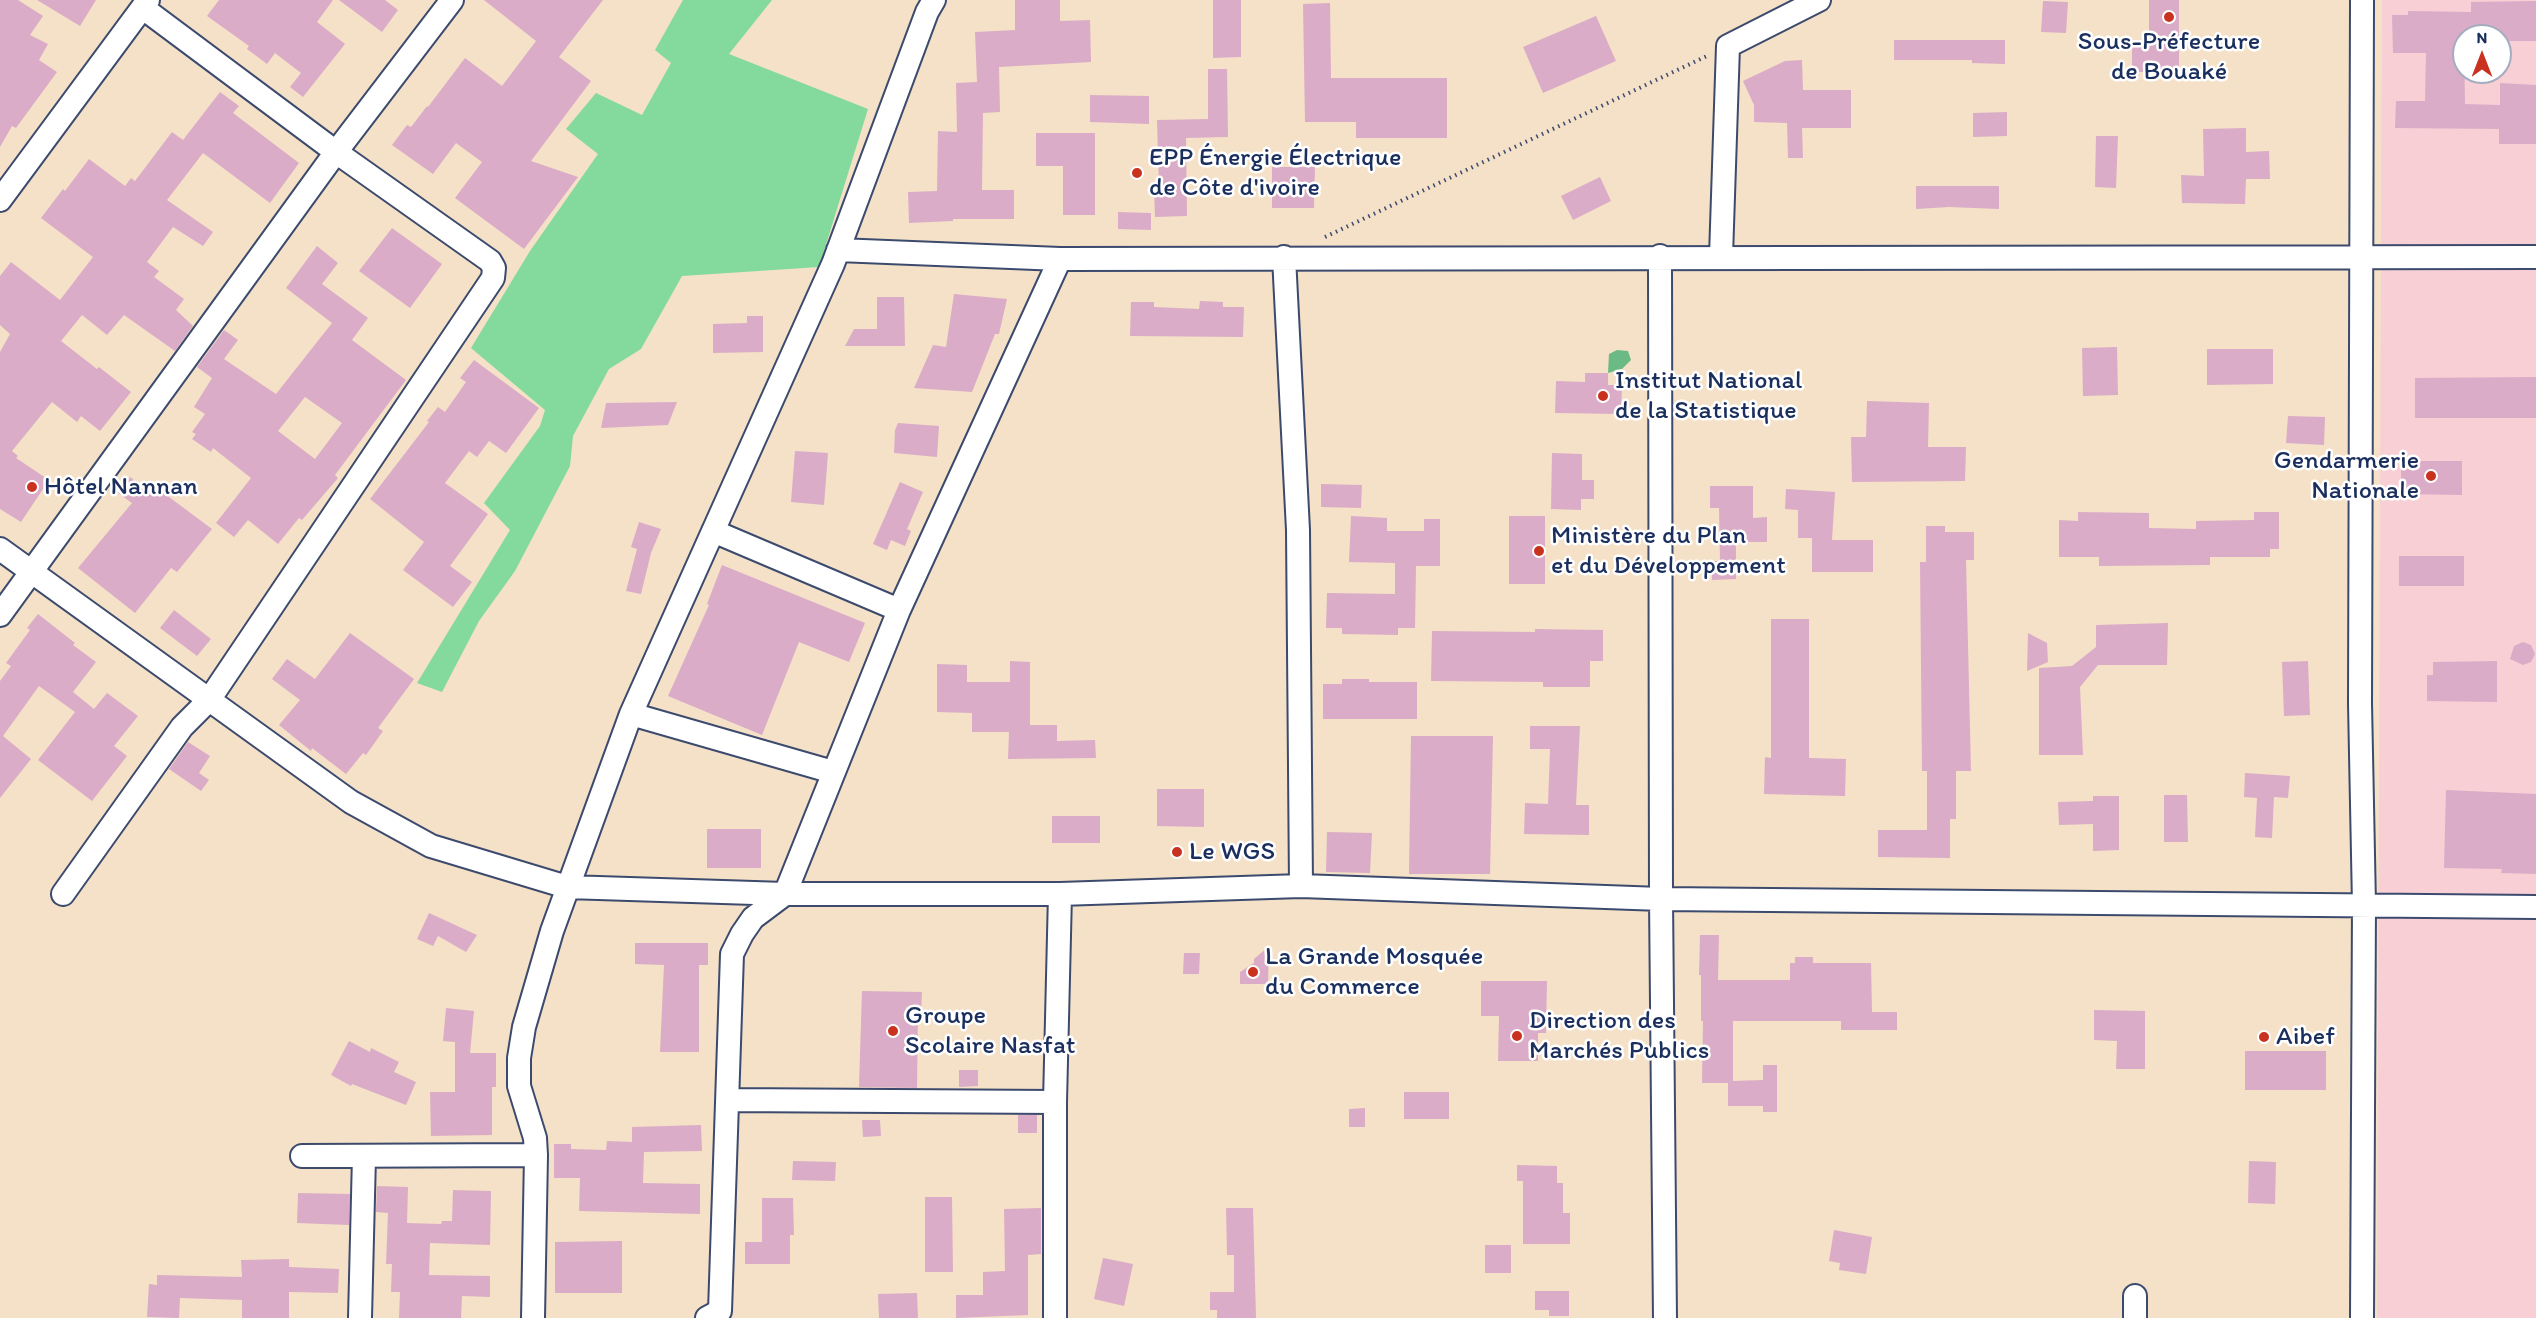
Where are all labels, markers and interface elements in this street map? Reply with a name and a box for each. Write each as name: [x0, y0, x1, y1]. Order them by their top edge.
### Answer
marker: Sous-Préfecture de Bouaké: [2162, 10, 2176, 24]
north arrow: [2452, 24, 2512, 84]
place label: Sous-Préfecture de Bouaké: [2078, 26, 2260, 88]
text: N: [2477, 28, 2487, 47]
place label: EPP Énergie Électrique de Côte d'ivoire: [1149, 142, 1401, 204]
marker: EPP Énergie Électrique de Côte d'ivoire: [1130, 166, 1144, 180]
place label: Institut National de la Statistique: [1615, 365, 1802, 426]
marker: Institut National de la Statistique: [1596, 389, 1610, 403]
place label: Gendarmerie Nationale: [2274, 445, 2419, 506]
marker: Gendarmerie Nationale: [2424, 469, 2438, 483]
place label: Hôtel Nannan: [44, 471, 198, 503]
marker: Hôtel Nannan: [25, 480, 39, 494]
place label: Ministère du Plan et du Développement: [1551, 520, 1786, 582]
marker: Ministère du Plan et du Développement: [1532, 544, 1546, 558]
place label: Le WGS: [1189, 836, 1275, 868]
marker: Le WGS: [1170, 845, 1184, 859]
place label: La Grande Mosquée du Commerce: [1265, 941, 1483, 1002]
marker: La Grande Mosquée du Commerce: [1246, 965, 1260, 979]
place label: Groupe Scolaire Nasfat: [905, 1000, 1075, 1062]
place label: Direction des Marchés Publics: [1529, 1005, 1709, 1066]
place label: Aibef: [2276, 1021, 2335, 1053]
marker: Groupe Scolaire Nasfat: [886, 1024, 900, 1038]
marker: Direction des Marchés Publics: [1510, 1029, 1524, 1043]
marker: Aibef: [2257, 1030, 2271, 1044]

